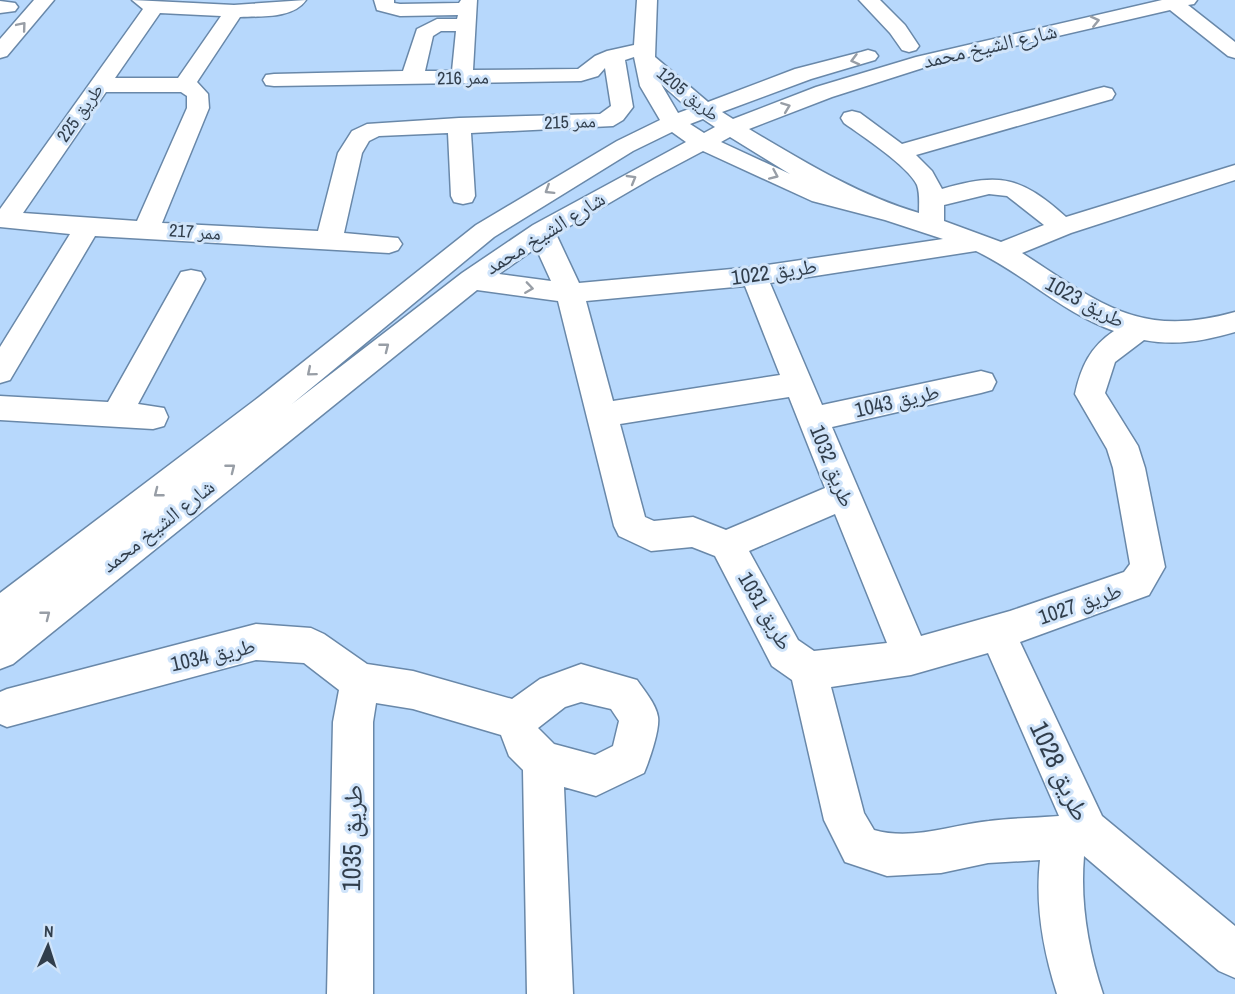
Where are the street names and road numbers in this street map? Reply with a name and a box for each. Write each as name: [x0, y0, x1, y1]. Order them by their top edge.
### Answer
street label: شارع الشيخ محمد: [920, 16, 1060, 75]
street label: طريق 1205: [652, 61, 725, 127]
street label: ممر 216: [437, 65, 489, 90]
street label: طريق 225: [51, 79, 109, 147]
street label: ممر 215: [544, 108, 596, 135]
street label: شارع الشيخ محمد: [479, 184, 610, 281]
street label: ممر 217: [168, 217, 222, 246]
street label: طريق 1022: [729, 251, 819, 292]
street label: طريق 1023: [1040, 269, 1130, 335]
street label: طريق 1043: [852, 377, 942, 424]
street label: طريق 1032: [803, 420, 862, 511]
street label: شارع الشيخ محمد: [95, 472, 220, 579]
street label: طريق 1031: [731, 566, 800, 655]
street label: طريق 1027: [1034, 576, 1125, 631]
street label: طريق 1034: [168, 631, 258, 678]
street label: طريق 1028: [1022, 715, 1099, 827]
street label: طريق 1035: [333, 784, 370, 892]

